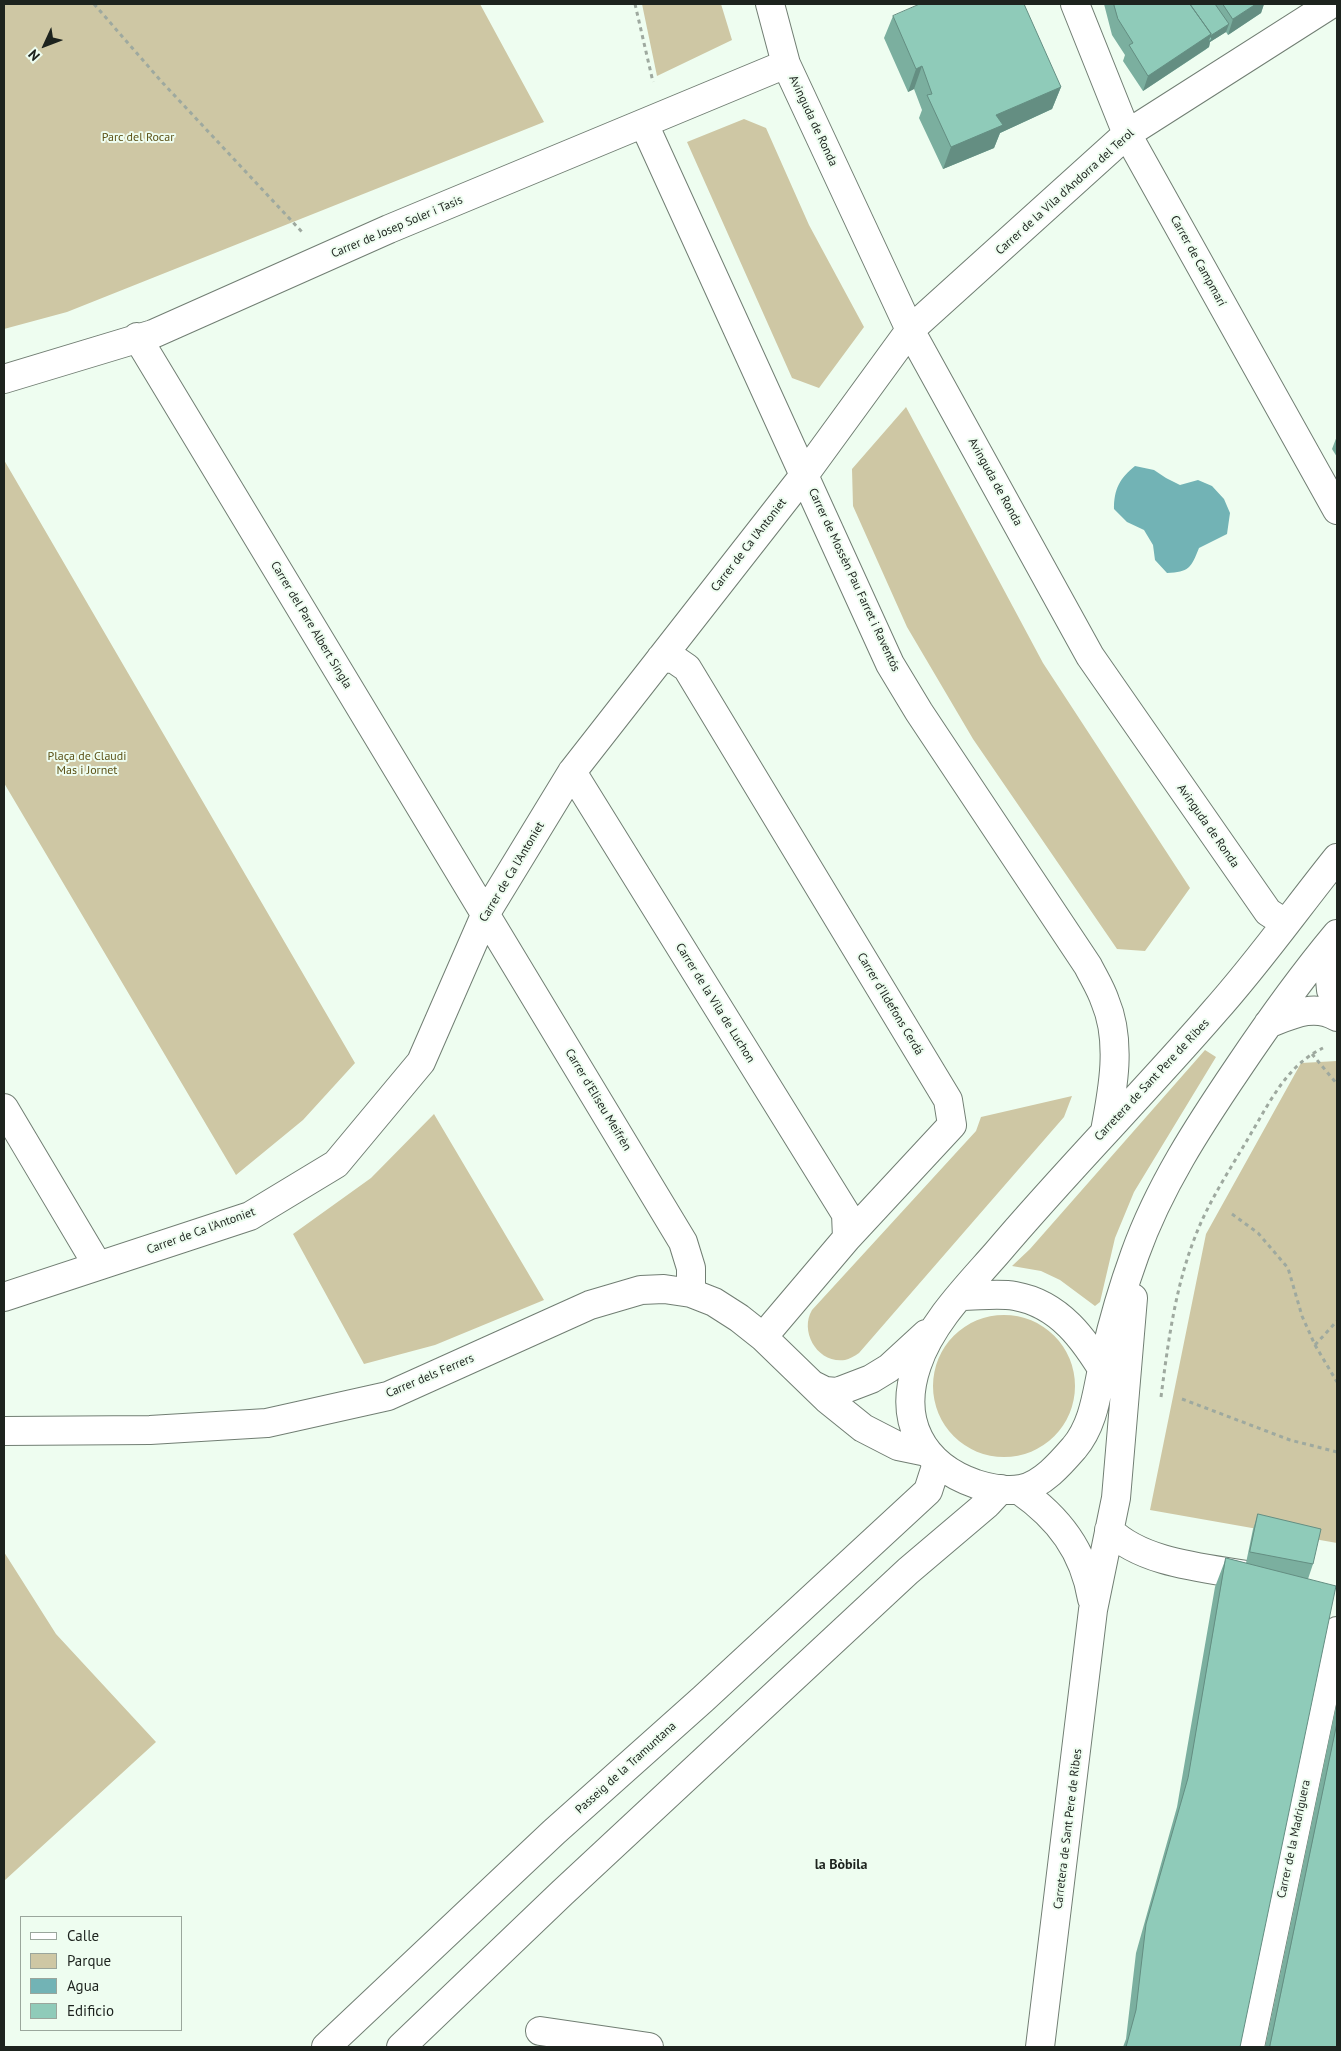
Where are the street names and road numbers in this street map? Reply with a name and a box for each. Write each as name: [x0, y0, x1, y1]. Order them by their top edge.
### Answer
street label: Avinguda de Ronda: [786, 73, 840, 169]
street label: Carrer de la Vila d'Andorra del Terol: [993, 126, 1137, 258]
street label: Carrer de Josep Soler i Tasis: [329, 193, 465, 261]
street label: Carrer de Campmarí: [1167, 213, 1229, 309]
street label: Avinguda de Ronda: [965, 435, 1025, 529]
street label: Carrer de Mossèn Pau Farret i Raventós: [805, 486, 903, 674]
street label: Carrer de Ca l'Antoniet: [708, 496, 790, 594]
street label: Carrer del Pare Albert Singla: [267, 559, 355, 691]
street label: Avinguda de Ronda: [1174, 782, 1242, 870]
street label: Carrer de Ca l'Antoniet: [476, 819, 548, 925]
street label: Carrer de la Vila de Luchon: [672, 940, 758, 1066]
street label: Carrer d'Ildefons Cerdá: [854, 950, 926, 1058]
street label: Carretera de Sant Pere de Ribes: [1092, 1016, 1212, 1144]
street label: Carrer d'Eliseu Meifrèn: [562, 1046, 634, 1154]
street label: Carrer de Ca l'Antoniet: [145, 1205, 257, 1257]
street label: Carrer dels Ferrers: [384, 1351, 476, 1401]
street label: Passeig de la Tramuntana: [573, 1719, 679, 1817]
street label: Carretera de Sant Pere de Ribes: [1051, 1748, 1085, 1910]
street label: Carrer de la Madriguera: [1274, 1778, 1314, 1900]

